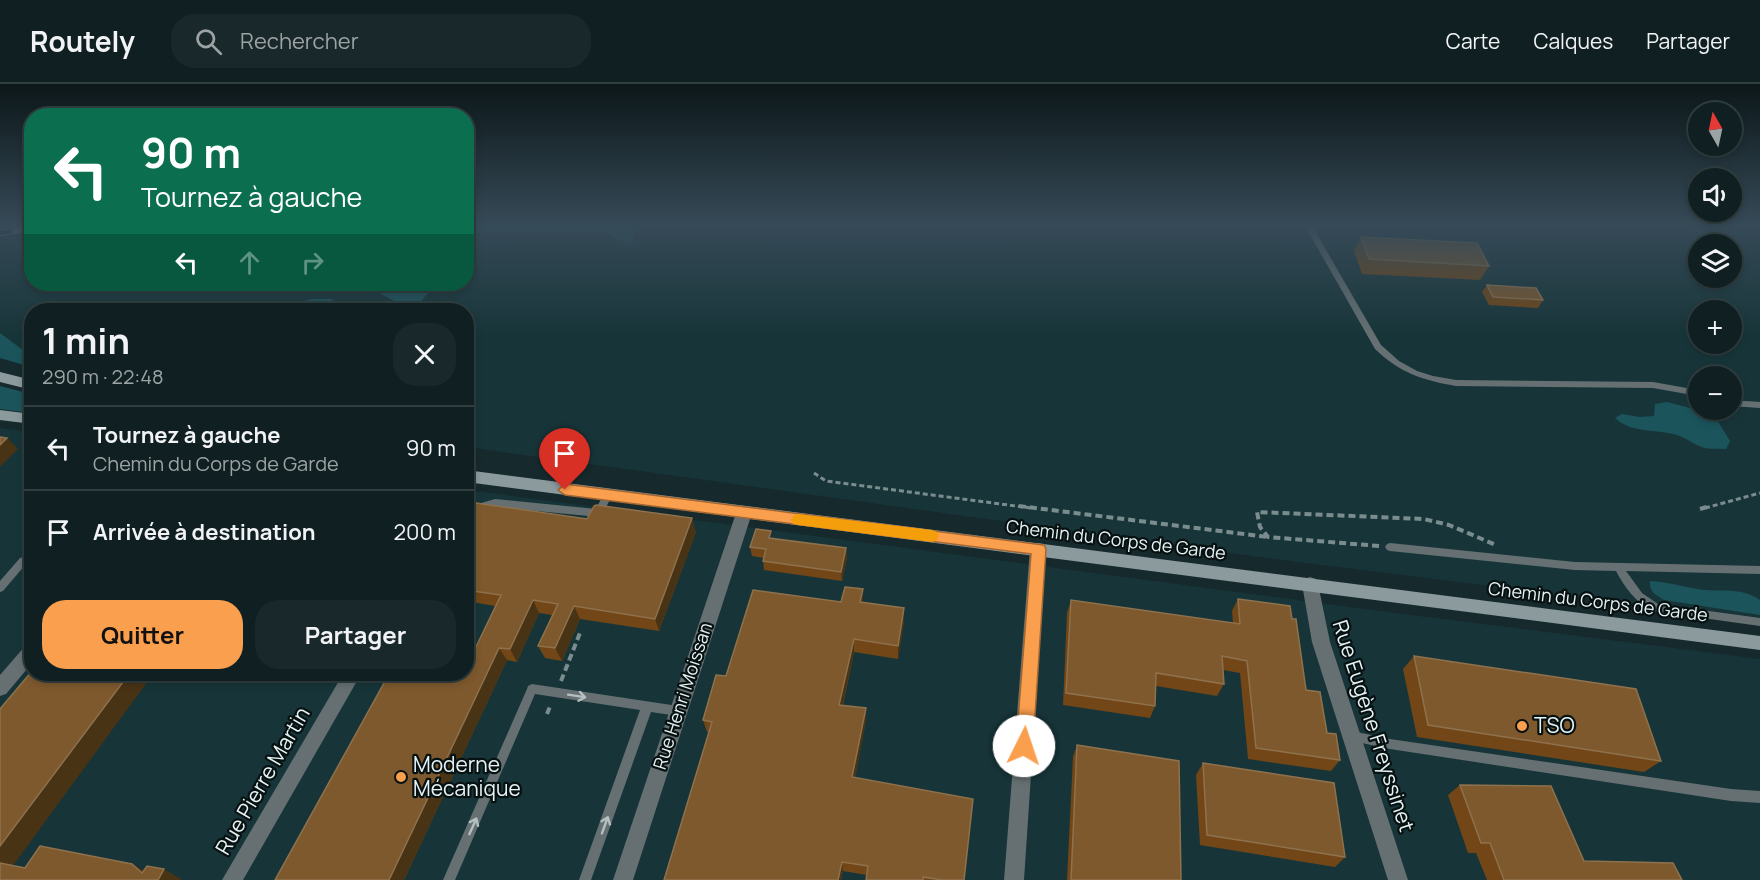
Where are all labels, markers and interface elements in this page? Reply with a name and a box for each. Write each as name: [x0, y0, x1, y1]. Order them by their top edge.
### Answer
search box: [171, 14, 591, 68]
text: Routely: [30, 22, 135, 60]
icon: search: [192, 25, 225, 58]
text: Rechercher: [240, 26, 359, 56]
text: Carte: [1446, 27, 1500, 55]
text: Calques: [1533, 27, 1613, 55]
text: Partager: [1646, 27, 1730, 55]
north arrow: [1688, 102, 1742, 156]
map controls: [1688, 102, 1742, 420]
text: 90 m: [141, 123, 241, 181]
icon: left: [42, 132, 120, 210]
button: sound: [1688, 168, 1742, 222]
text: Tournez à gauche: [141, 178, 362, 215]
button: layers: [1688, 234, 1742, 288]
icon: left: [170, 246, 203, 279]
icon: ahead: [233, 246, 266, 279]
icon: right: [296, 246, 329, 279]
button: +: [1688, 300, 1742, 354]
text: 1 min: [42, 316, 130, 365]
button: close: [393, 323, 456, 386]
text: 290 m · 22:48: [42, 363, 164, 390]
button: −: [1688, 366, 1742, 420]
text: Tournez à gauche: [93, 420, 280, 450]
pin: [539, 428, 590, 490]
icon: left: [42, 432, 75, 465]
text: 90 m: [406, 433, 456, 463]
icon: arrive: [548, 437, 581, 470]
text: Chemin du Corps de Garde: [93, 450, 339, 477]
street label: Chemin du Corps de Garde: [1005, 514, 1227, 564]
icon: arrive: [42, 516, 75, 549]
text: Arrivée à destination: [93, 517, 316, 547]
text: 200 m: [394, 517, 456, 547]
street label: Chemin du Corps de Garde: [1487, 576, 1709, 626]
button: Quitter: [42, 600, 243, 669]
button: Partager: [255, 600, 456, 669]
street label: Rue Eugène Freyssinet: [1326, 616, 1421, 835]
street label: Rue Henri Moissan: [647, 619, 717, 772]
one-way arrow: [567, 691, 587, 702]
street label: Rue Pierre Martin: [208, 702, 316, 859]
place label: TSO: [1534, 711, 1575, 739]
position arrow: [992, 714, 1056, 778]
marker: TSO: [1515, 719, 1529, 733]
place label: Moderne Mécanique: [413, 750, 521, 802]
marker: Moderne Mécanique: [394, 770, 408, 784]
one-way arrow: [600, 816, 611, 835]
one-way arrow: [467, 818, 479, 836]

